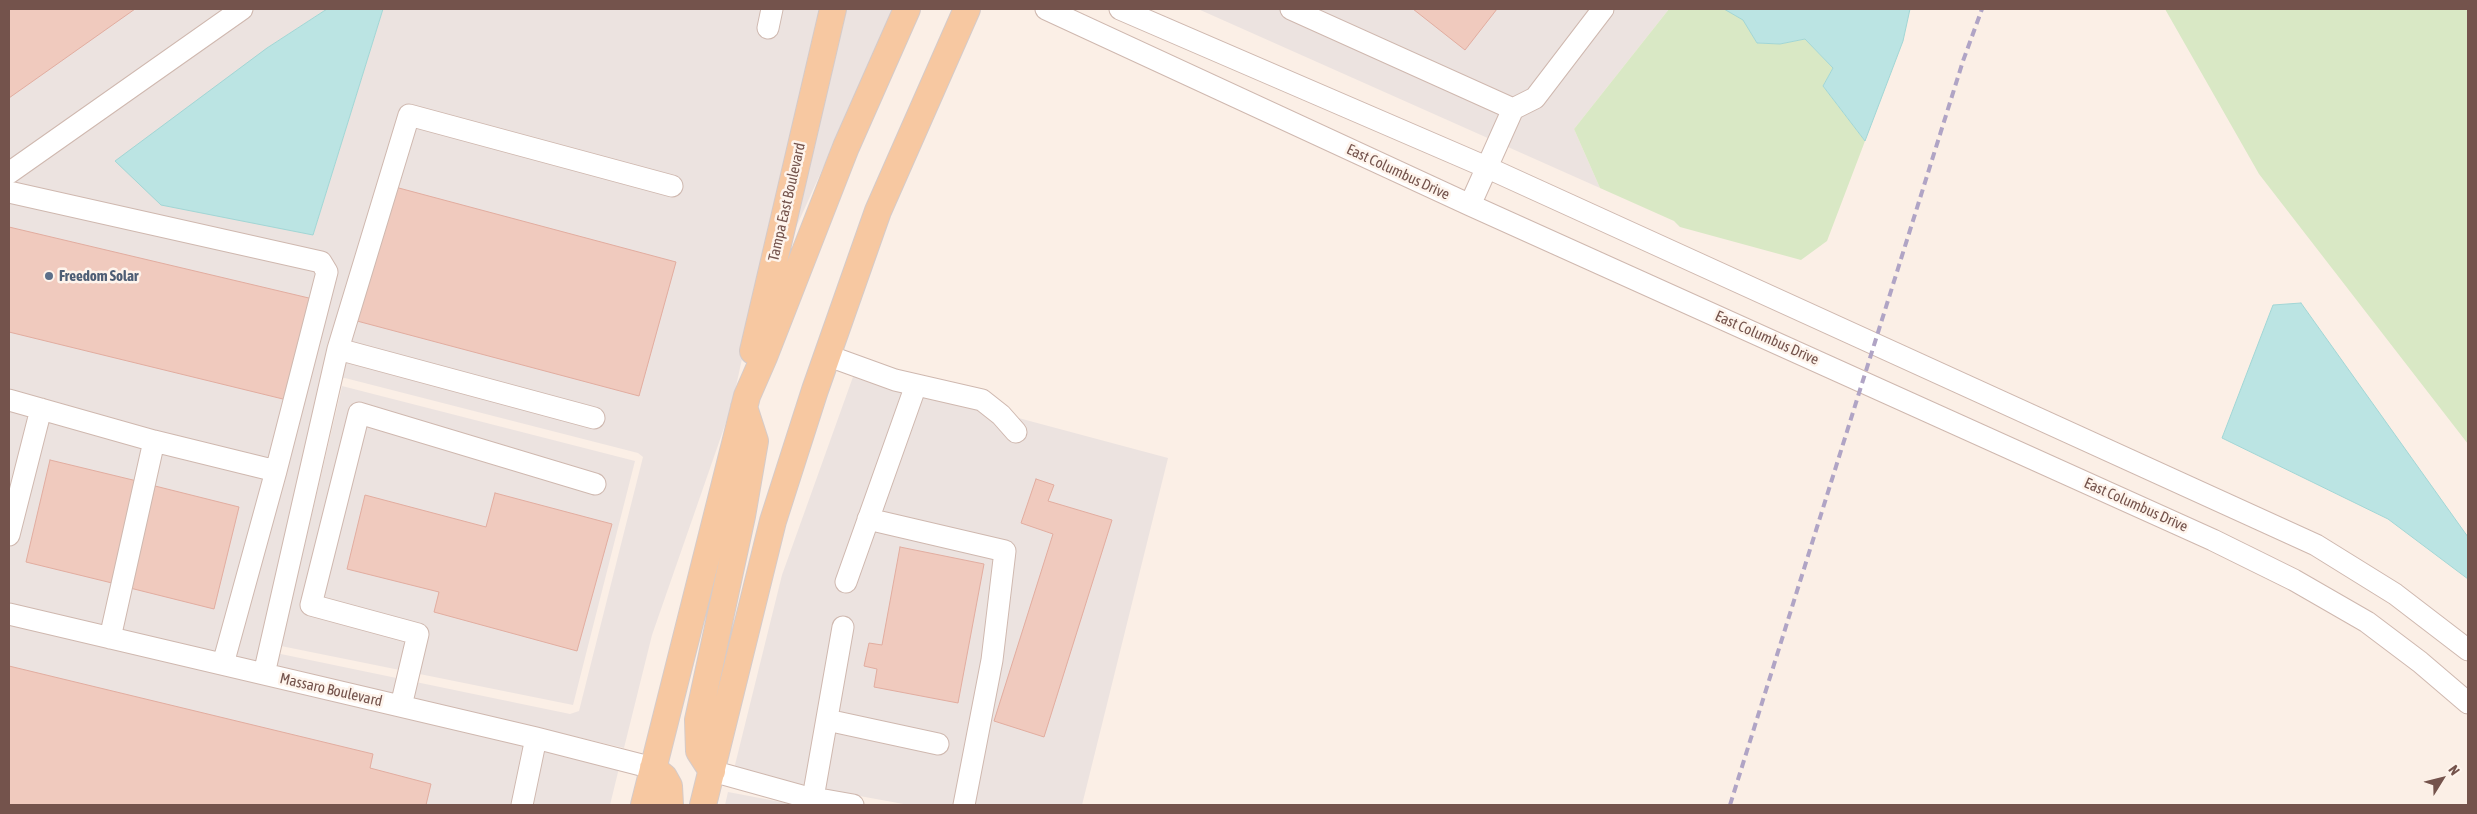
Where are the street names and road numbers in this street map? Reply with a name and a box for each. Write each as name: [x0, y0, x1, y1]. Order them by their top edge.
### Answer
street label: East Columbus Drive: [1344, 140, 1452, 204]
street label: Tampa East Boulevard: [765, 141, 809, 263]
street label: East Columbus Drive: [1712, 307, 1822, 369]
street label: East Columbus Drive: [2081, 474, 2191, 536]
street label: Massaro Boulevard: [278, 669, 384, 711]

